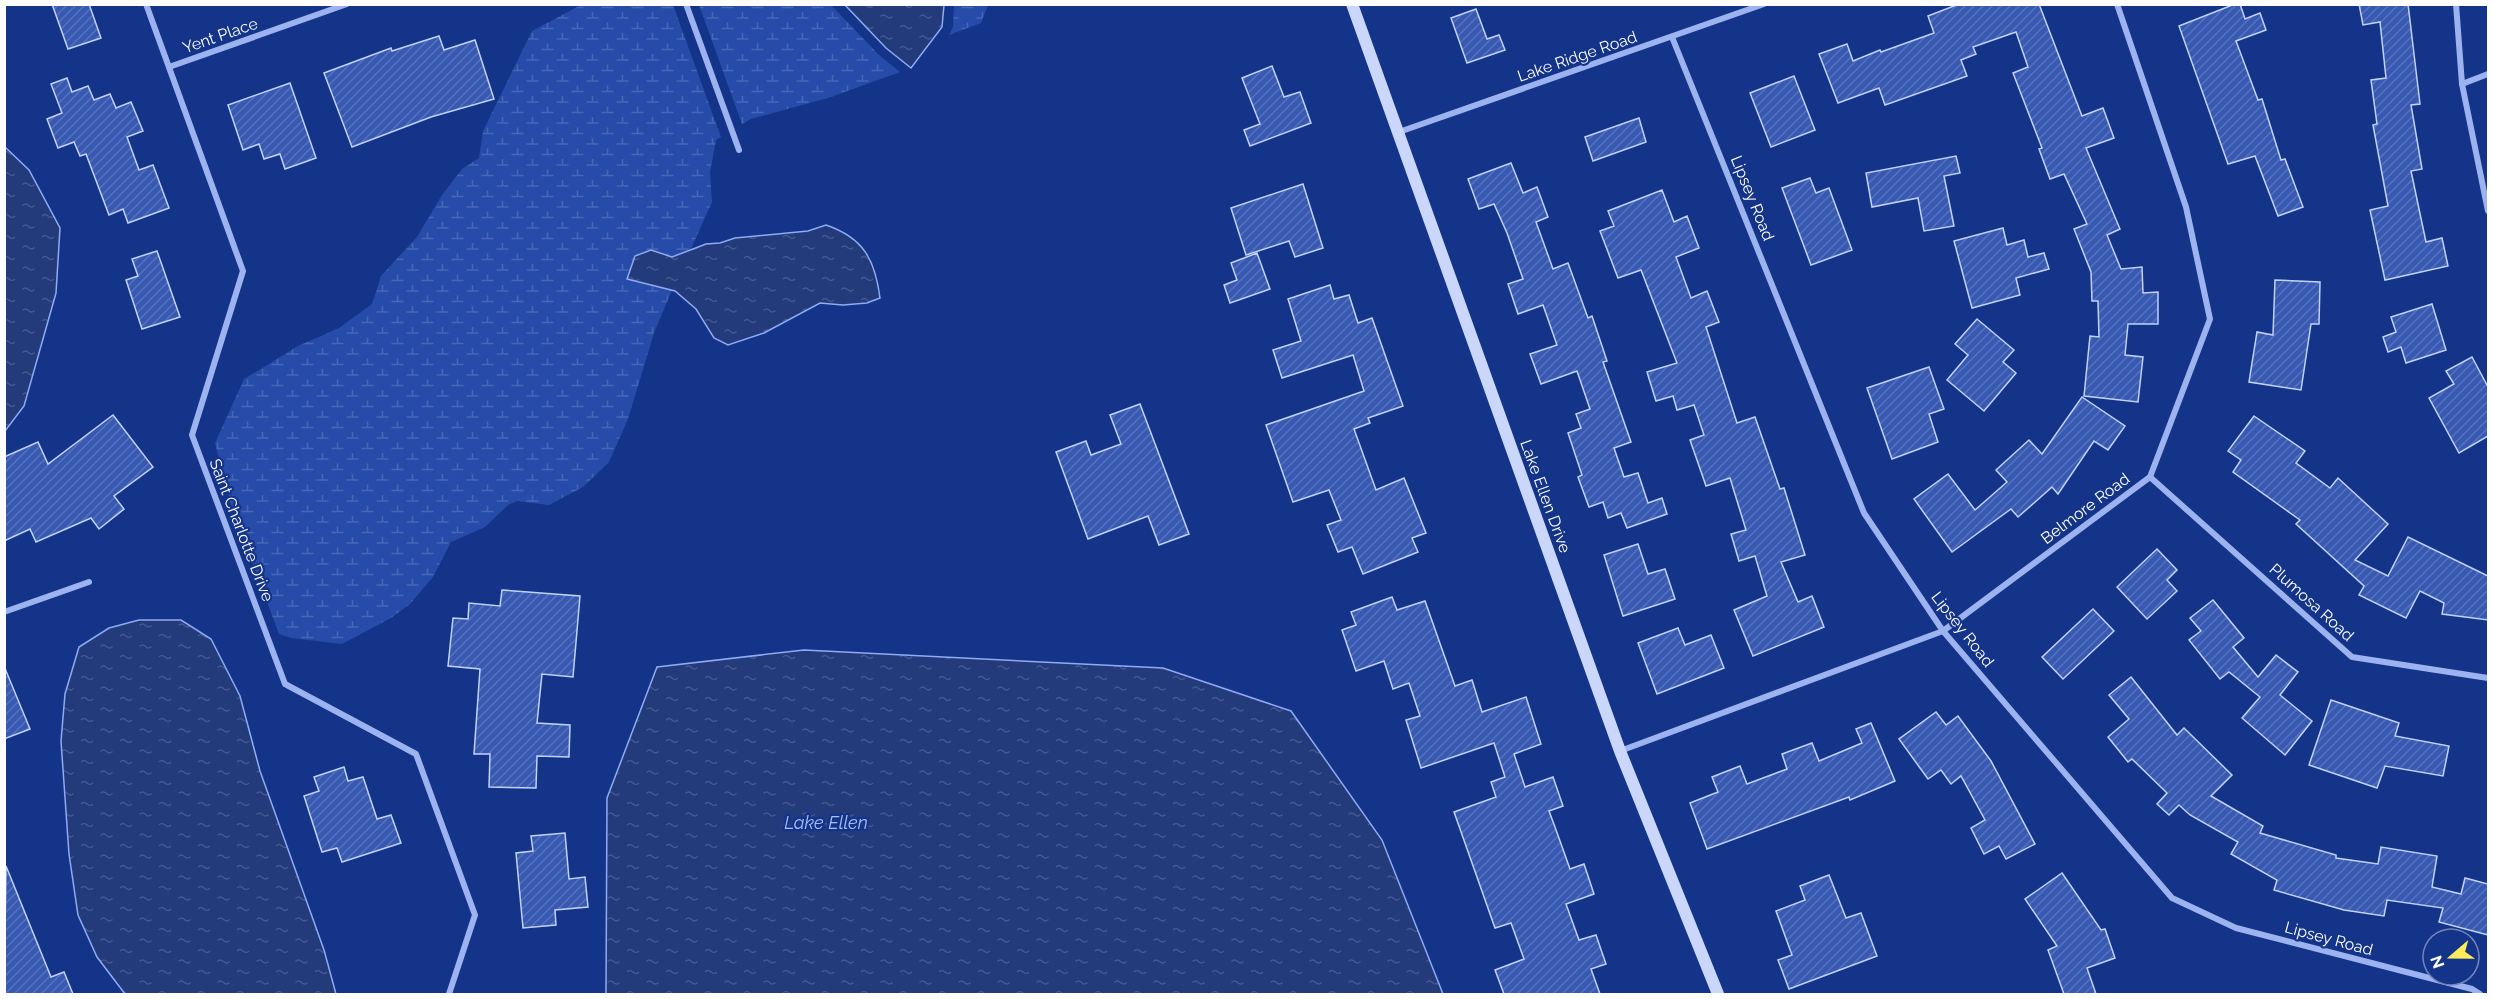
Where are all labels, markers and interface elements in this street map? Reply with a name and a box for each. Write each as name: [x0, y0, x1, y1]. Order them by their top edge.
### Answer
street label: Yent Place: [180, 14, 260, 57]
street label: Lake Ridge Road: [1515, 27, 1639, 86]
street label: Lipsey Road: [1727, 153, 1778, 244]
street label: Lake Ellen Drive: [1516, 437, 1575, 555]
street label: Saint Charlotte Drive: [206, 456, 278, 604]
street label: Belmore Road: [2037, 469, 2133, 548]
street label: Plumosa Road: [2266, 560, 2358, 645]
street label: Lipsey Road: [1927, 588, 1998, 671]
water label: Lake Ellen: [784, 812, 868, 833]
street label: Lipsey Road: [2283, 918, 2375, 959]
north arrow: [2421, 927, 2481, 987]
text: N: [2426, 953, 2448, 971]

